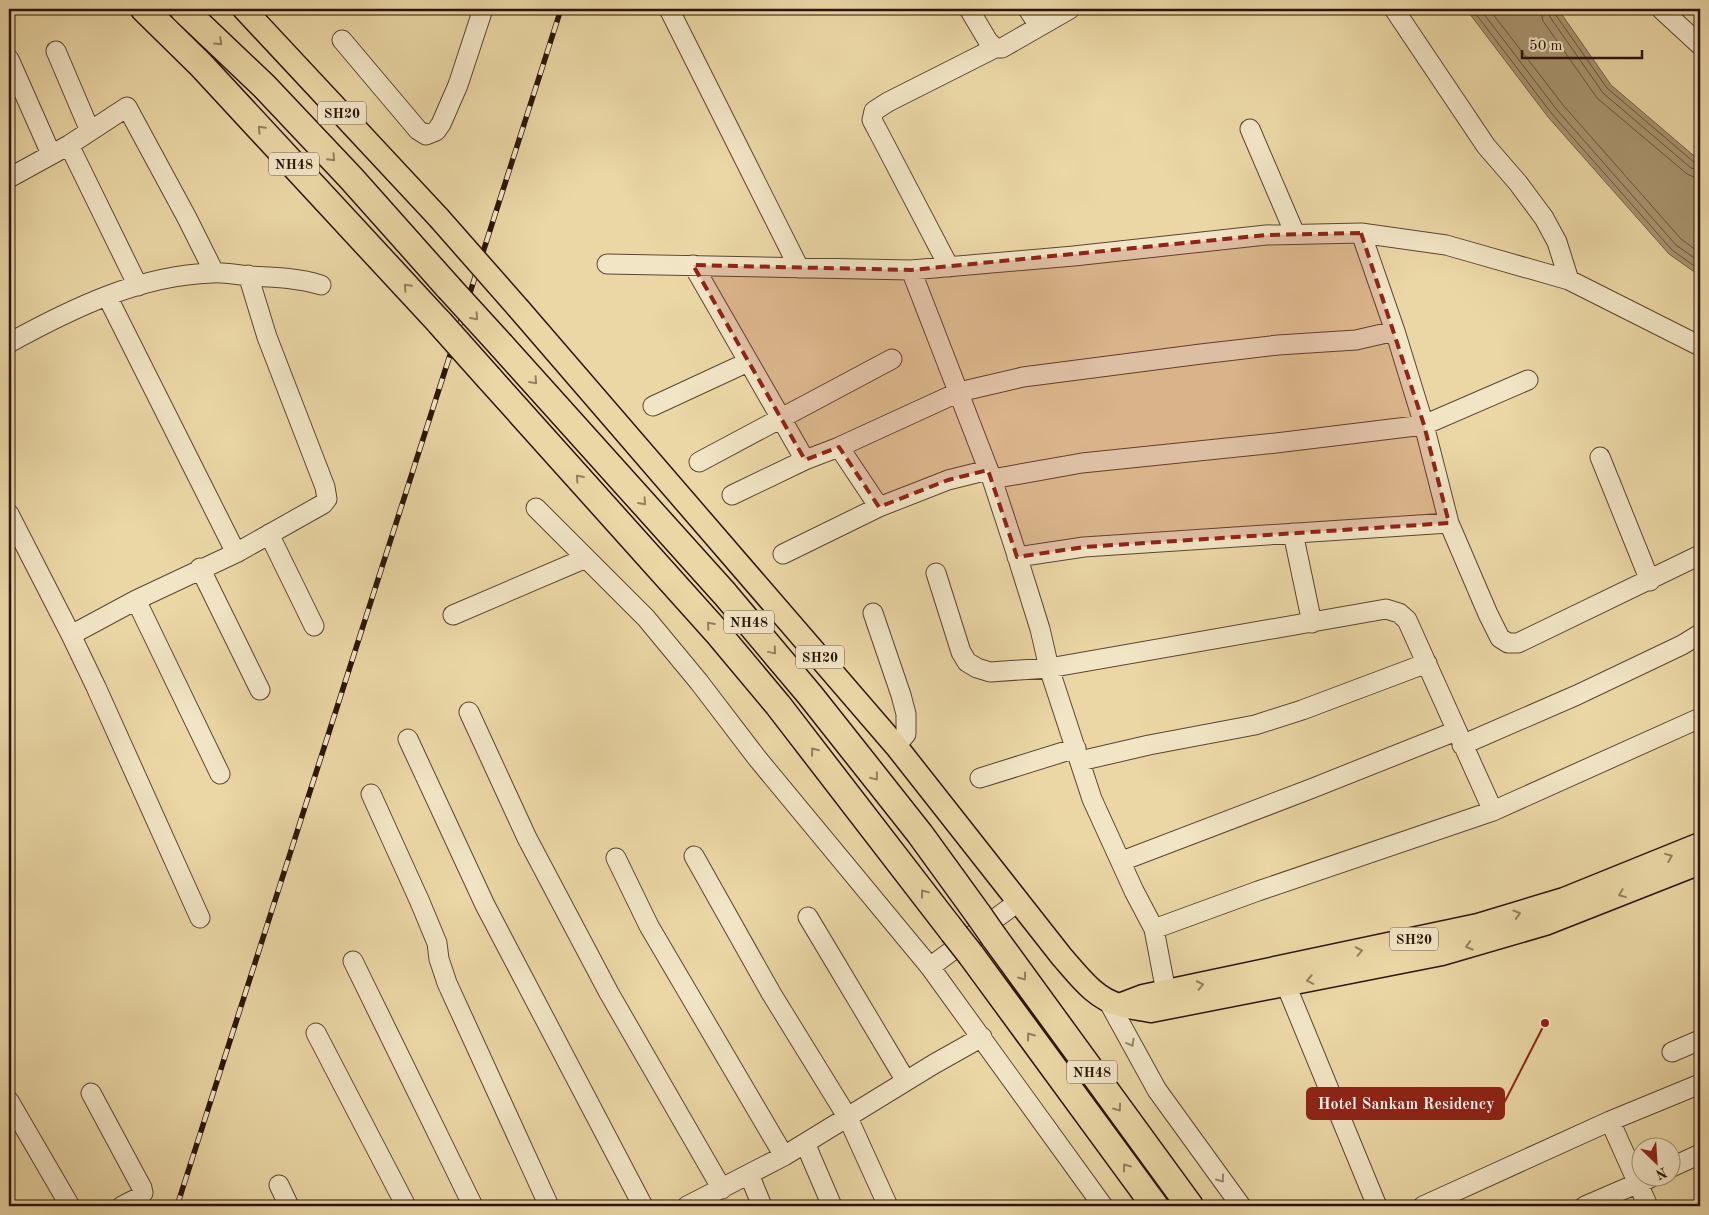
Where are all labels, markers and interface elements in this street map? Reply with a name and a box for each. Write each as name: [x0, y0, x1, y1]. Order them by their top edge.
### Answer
scale bar: [1522, 28, 1642, 60]
one-way arrow: [213, 37, 222, 46]
text: 50 m: [1529, 39, 1563, 54]
road number: SH20: [318, 102, 366, 125]
one-way arrow: [258, 126, 267, 135]
road number: NH48: [269, 152, 319, 175]
one-way arrow: [327, 153, 336, 162]
one-way arrow: [404, 283, 413, 292]
one-way arrow: [469, 311, 478, 320]
one-way arrow: [528, 376, 537, 385]
one-way arrow: [575, 475, 584, 484]
one-way arrow: [637, 497, 646, 506]
road number: NH48: [724, 610, 774, 634]
one-way arrow: [707, 622, 716, 631]
one-way arrow: [767, 645, 776, 654]
road number: SH20: [796, 646, 844, 669]
one-way arrow: [811, 748, 819, 757]
one-way arrow: [869, 771, 877, 780]
one-way arrow: [1664, 853, 1673, 863]
one-way arrow: [1619, 888, 1627, 898]
one-way arrow: [921, 890, 929, 899]
one-way arrow: [1512, 909, 1521, 919]
road number: SH20: [1390, 928, 1438, 951]
one-way arrow: [1465, 941, 1473, 951]
one-way arrow: [1354, 946, 1363, 957]
one-way arrow: [1017, 971, 1026, 981]
one-way arrow: [1306, 975, 1314, 985]
one-way arrow: [1196, 980, 1204, 991]
one-way arrow: [1027, 1032, 1036, 1042]
one-way arrow: [1125, 1038, 1135, 1047]
road number: NH48: [1067, 1060, 1117, 1084]
callout: Hotel Sankam Residency: [1307, 1088, 1504, 1119]
text: Hotel Sankam Residency: [1317, 1097, 1495, 1113]
one-way arrow: [1112, 1102, 1121, 1112]
north arrow: [1632, 1138, 1682, 1188]
one-way arrow: [1124, 1164, 1132, 1173]
text: N: [1653, 1164, 1669, 1182]
one-way arrow: [1215, 1173, 1224, 1183]

